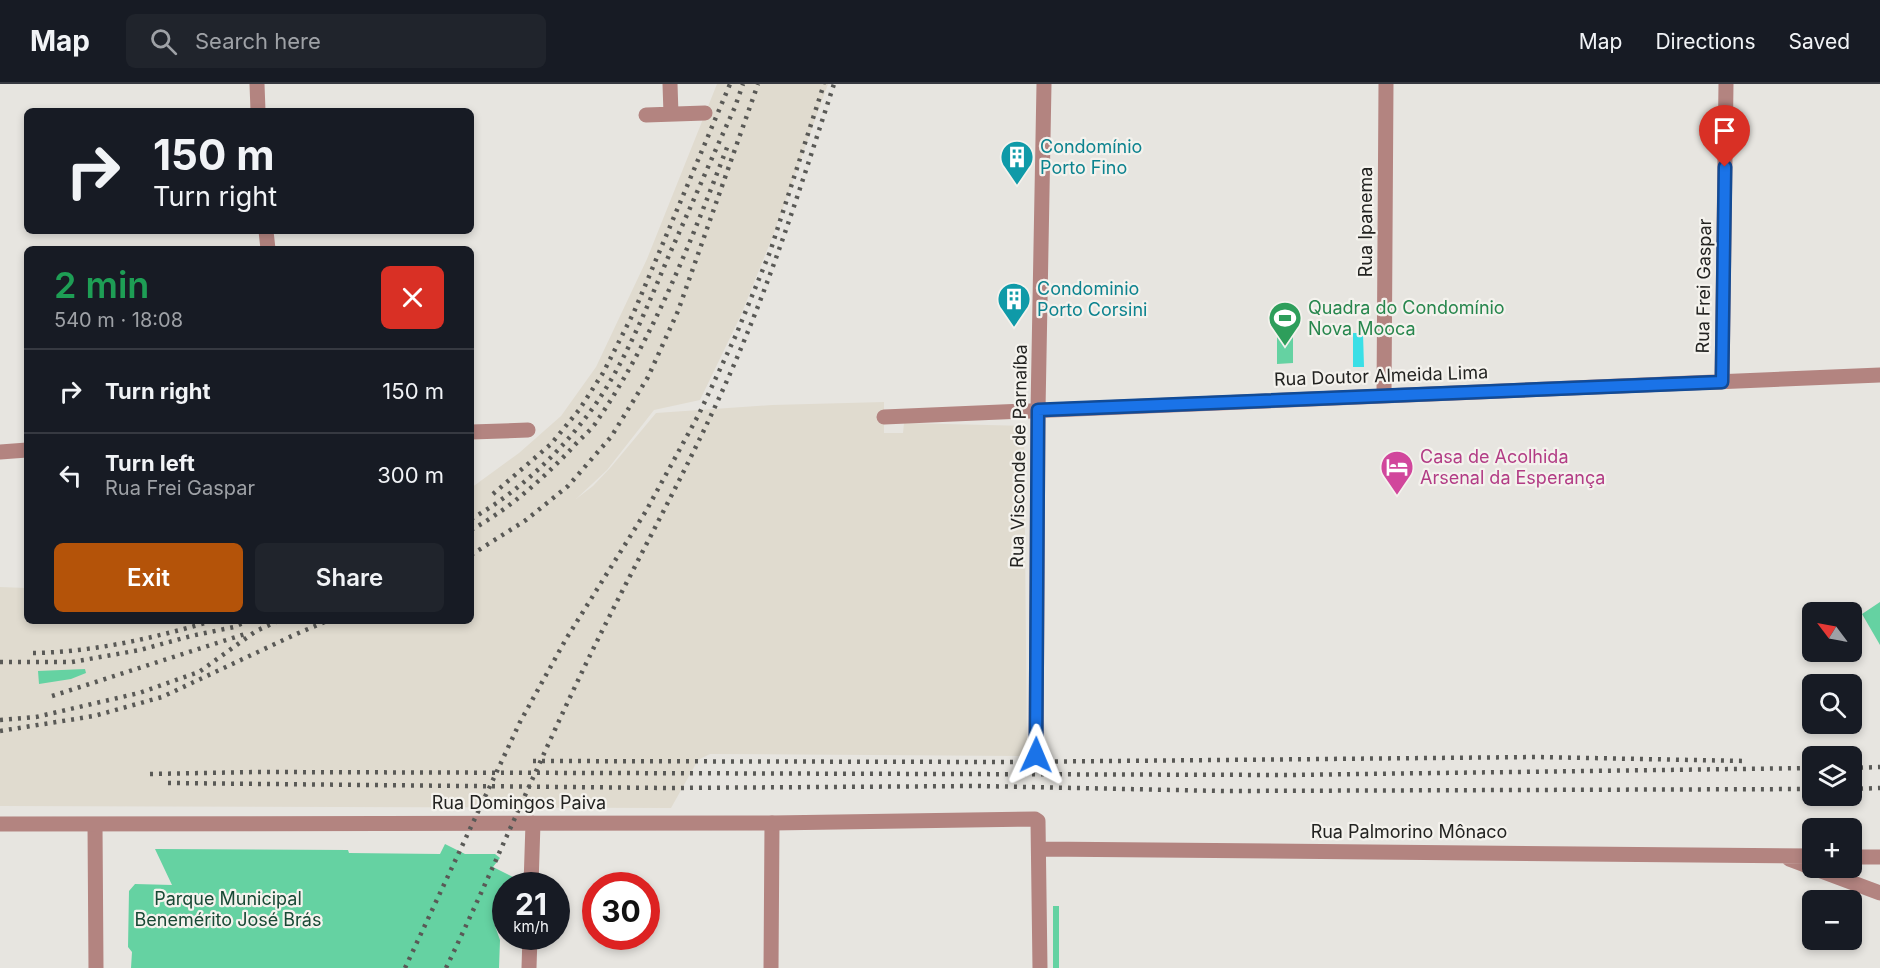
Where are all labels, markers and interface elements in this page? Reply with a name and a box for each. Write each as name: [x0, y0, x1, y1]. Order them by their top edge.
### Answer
search box: [126, 14, 546, 68]
text: Map: [30, 24, 90, 58]
icon: search: [147, 25, 180, 58]
text: Search here: [195, 28, 321, 54]
text: Map: [1579, 29, 1622, 54]
text: Directions: [1655, 29, 1756, 54]
text: Saved: [1789, 29, 1850, 54]
pin: [1699, 105, 1750, 167]
icon: arrive: [1708, 114, 1741, 147]
text: 150 m: [153, 129, 275, 180]
icon: right: [54, 132, 132, 210]
place label: Condomínio Porto Fino: [1040, 136, 1142, 178]
building icon: Condomínio Porto Fino: [999, 139, 1035, 186]
street label: Rua Ipanema: [1355, 167, 1376, 277]
text: Turn right: [153, 180, 277, 213]
street label: Rua Frei Gaspar: [1692, 218, 1715, 354]
text: 2 min: [54, 263, 149, 307]
button: close: [381, 266, 444, 329]
place label: Condominio Porto Corsini: [1037, 278, 1147, 320]
building icon: Condominio Porto Corsini: [996, 281, 1032, 328]
place label: Quadra do Condomínio Nova Mooca: [1308, 297, 1505, 339]
sports icon: Quadra do Condomínio Nova Mooca: [1267, 300, 1303, 347]
text: 540 m · 18:08: [54, 308, 183, 332]
street label: Rua Visconde de Parnaíba: [1006, 344, 1031, 568]
street label: Rua Doutor Almeida Lima: [1274, 361, 1488, 390]
icon: right: [54, 375, 87, 408]
text: Turn right: [105, 378, 211, 404]
text: 150 m: [382, 378, 444, 404]
place label: Casa de Acolhida Arsenal da Esperança: [1420, 446, 1605, 488]
hotel icon: Casa de Acolhida Arsenal da Esperança: [1379, 449, 1415, 496]
text: Turn left: [105, 450, 195, 476]
icon: left: [54, 459, 87, 492]
text: 300 m: [377, 462, 444, 488]
text: Rua Frei Gaspar: [105, 476, 255, 500]
button: Exit: [54, 543, 243, 612]
button: Share: [255, 543, 444, 612]
north arrow: [1802, 602, 1862, 662]
map controls: [1802, 602, 1862, 950]
button: search: [1802, 674, 1862, 734]
position arrow: [1004, 723, 1068, 787]
button: layers: [1802, 746, 1862, 806]
street label: Rua Domingos Paiva: [432, 792, 606, 813]
button: +: [1802, 818, 1862, 878]
street label: Rua Palmorino Mônaco: [1311, 821, 1507, 842]
speed limit sign: 30: [582, 872, 660, 950]
text: 21: [515, 886, 547, 922]
park label: Parque Municipal Benemérito José Brás: [135, 888, 321, 930]
button: −: [1802, 890, 1862, 950]
text: km/h: [513, 917, 549, 936]

